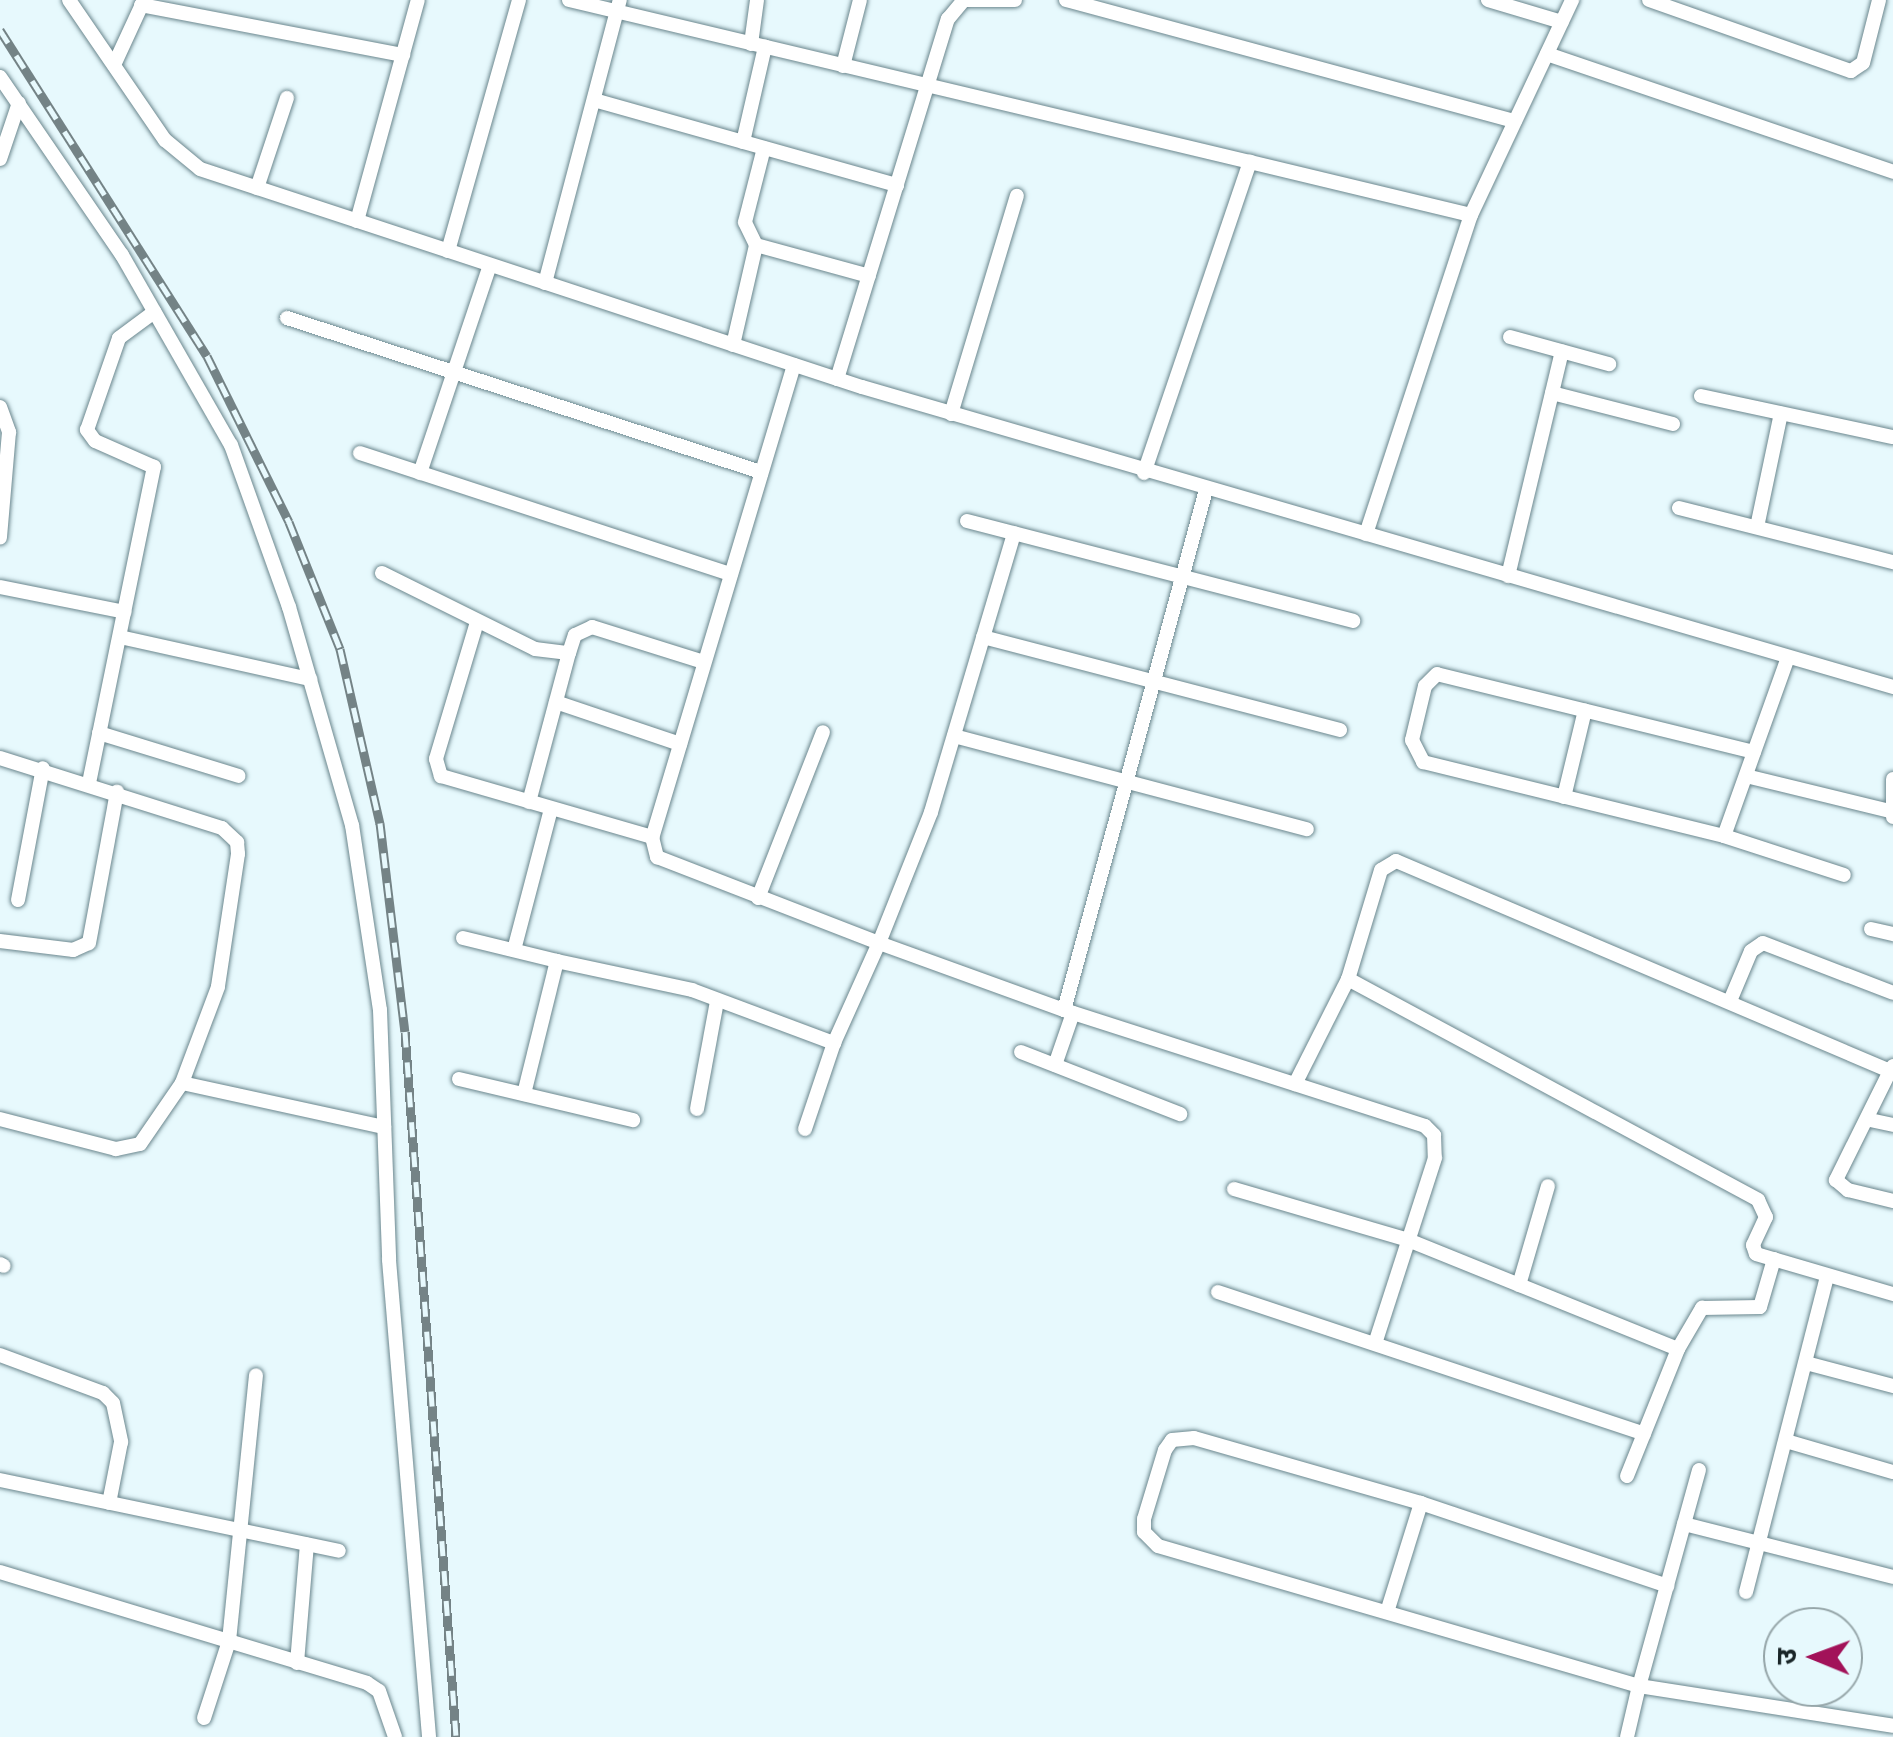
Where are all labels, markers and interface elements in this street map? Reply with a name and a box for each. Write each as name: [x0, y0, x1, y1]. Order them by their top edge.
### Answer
north arrow: [1763, 1607, 1863, 1707]
text: उ: [1766, 1648, 1804, 1665]

